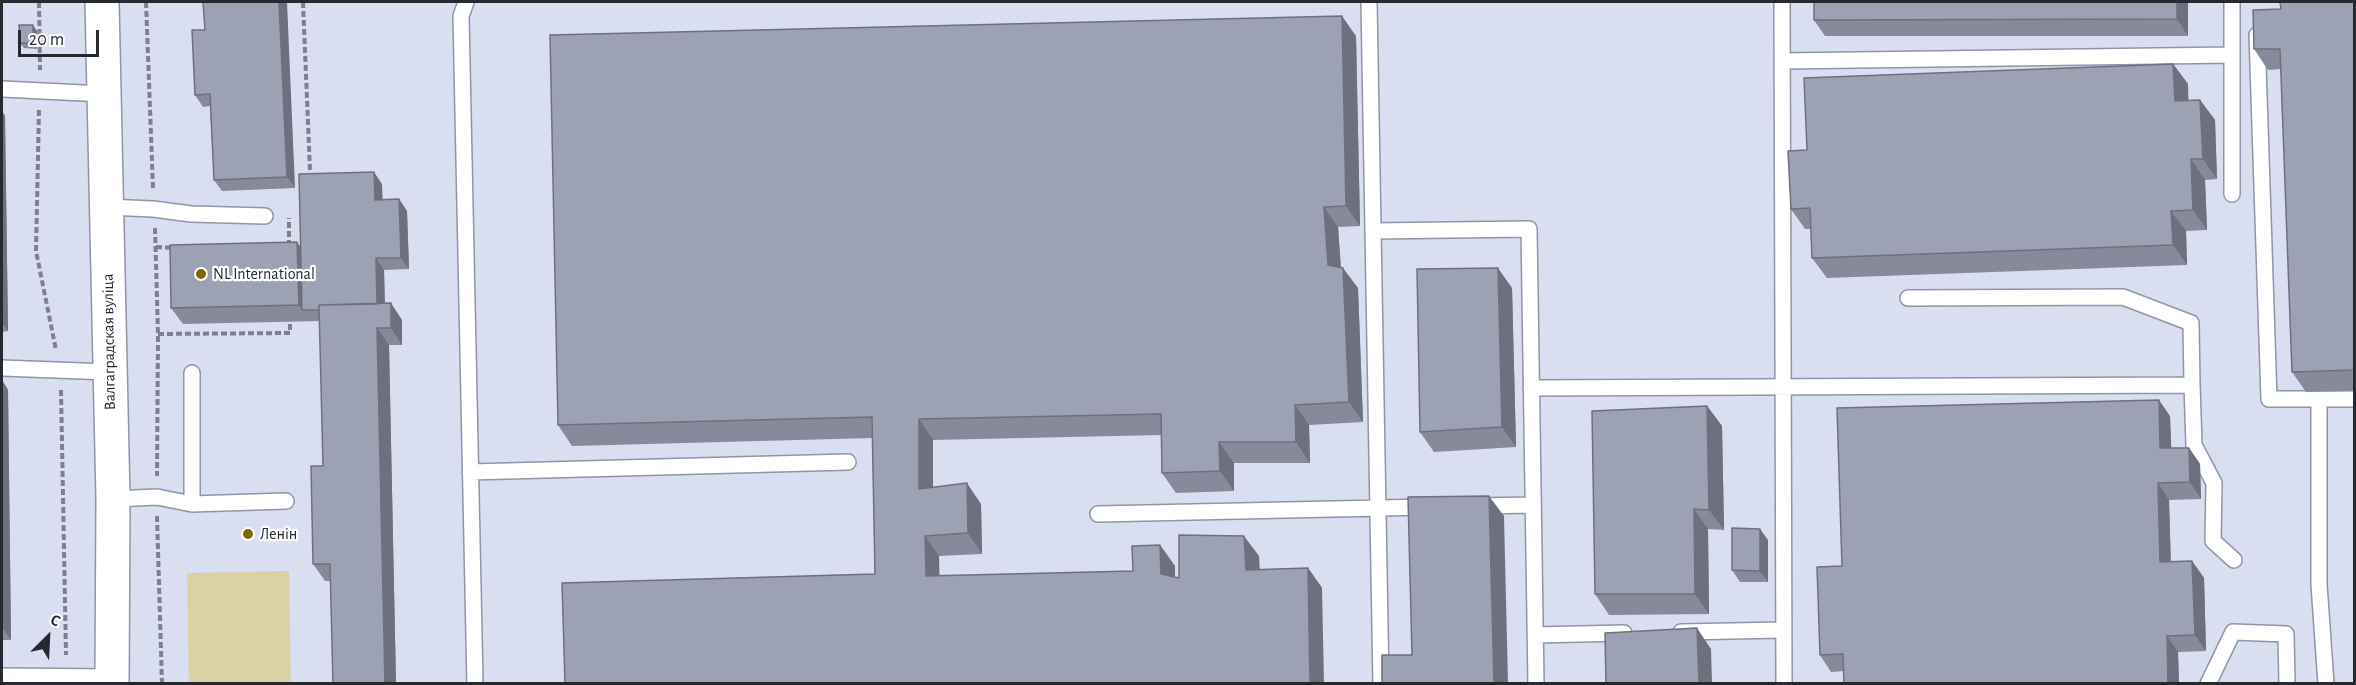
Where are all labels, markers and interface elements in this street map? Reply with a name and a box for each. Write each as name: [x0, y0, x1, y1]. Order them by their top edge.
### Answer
scale bar: [21, 18, 102, 56]
text: 20 m: [29, 31, 64, 49]
place label: NL International: [213, 264, 315, 284]
marker: NL International: [194, 267, 208, 281]
street label: Валгаградская вуліца: [98, 273, 120, 411]
place label: Ленін: [260, 524, 297, 544]
marker: Ленін: [241, 527, 255, 541]
north arrow: [18, 607, 78, 667]
text: С: [48, 611, 63, 630]

